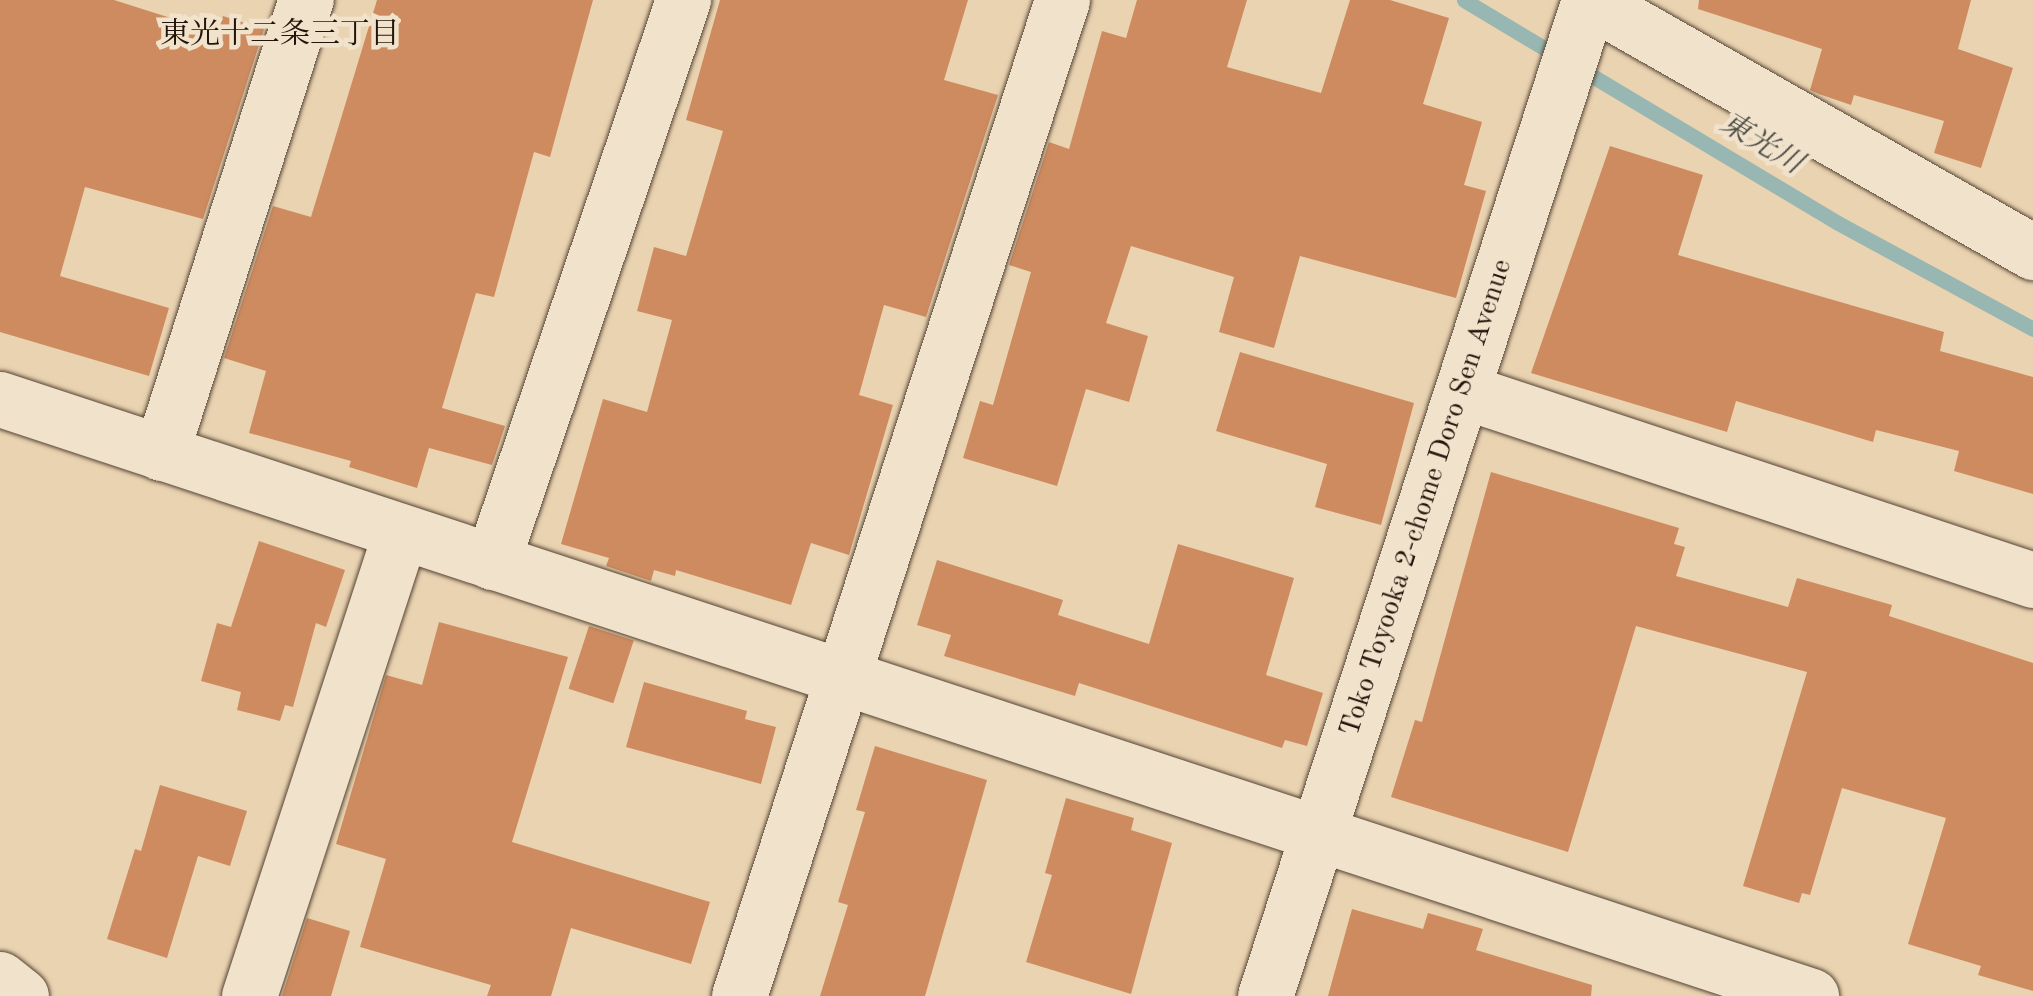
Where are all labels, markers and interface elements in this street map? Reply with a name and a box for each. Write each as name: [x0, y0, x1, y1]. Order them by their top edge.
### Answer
district label: 東光十二条三丁目: [160, 17, 400, 53]
water label: 東光川: [1713, 105, 1809, 183]
street label: Toko Toyooka 2-chome Doro Sen Avenue: [1334, 255, 1520, 741]

